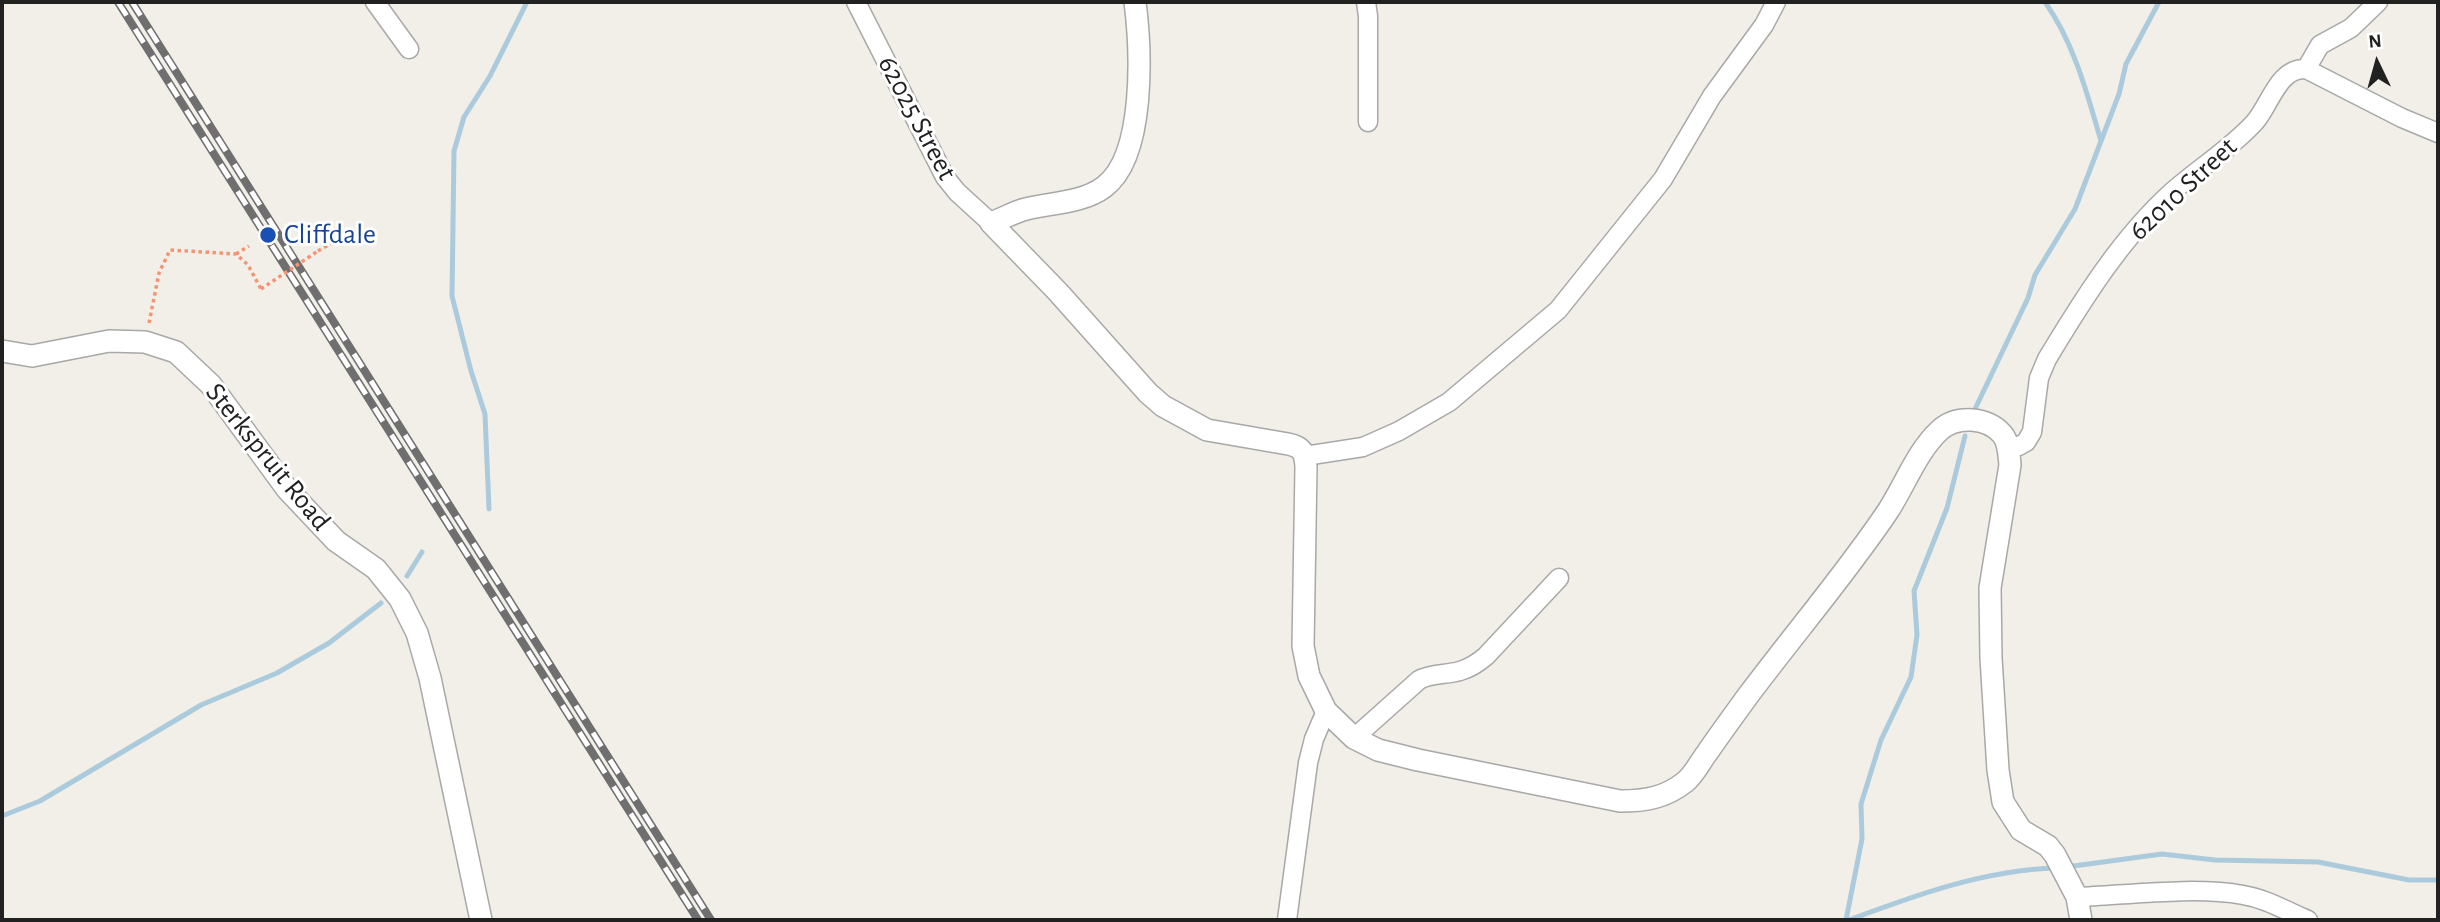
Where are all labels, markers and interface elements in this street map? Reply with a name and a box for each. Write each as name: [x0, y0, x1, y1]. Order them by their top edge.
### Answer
north arrow: [2342, 28, 2412, 98]
text: N: [2368, 32, 2383, 52]
street label: 62025 Street: [870, 50, 964, 186]
street label: 62010 Street: [2122, 130, 2244, 248]
place label: Cliffdale: [284, 218, 376, 252]
marker: Cliffdale: [258, 225, 278, 245]
street label: Sterkspruit Road: [198, 376, 338, 538]

